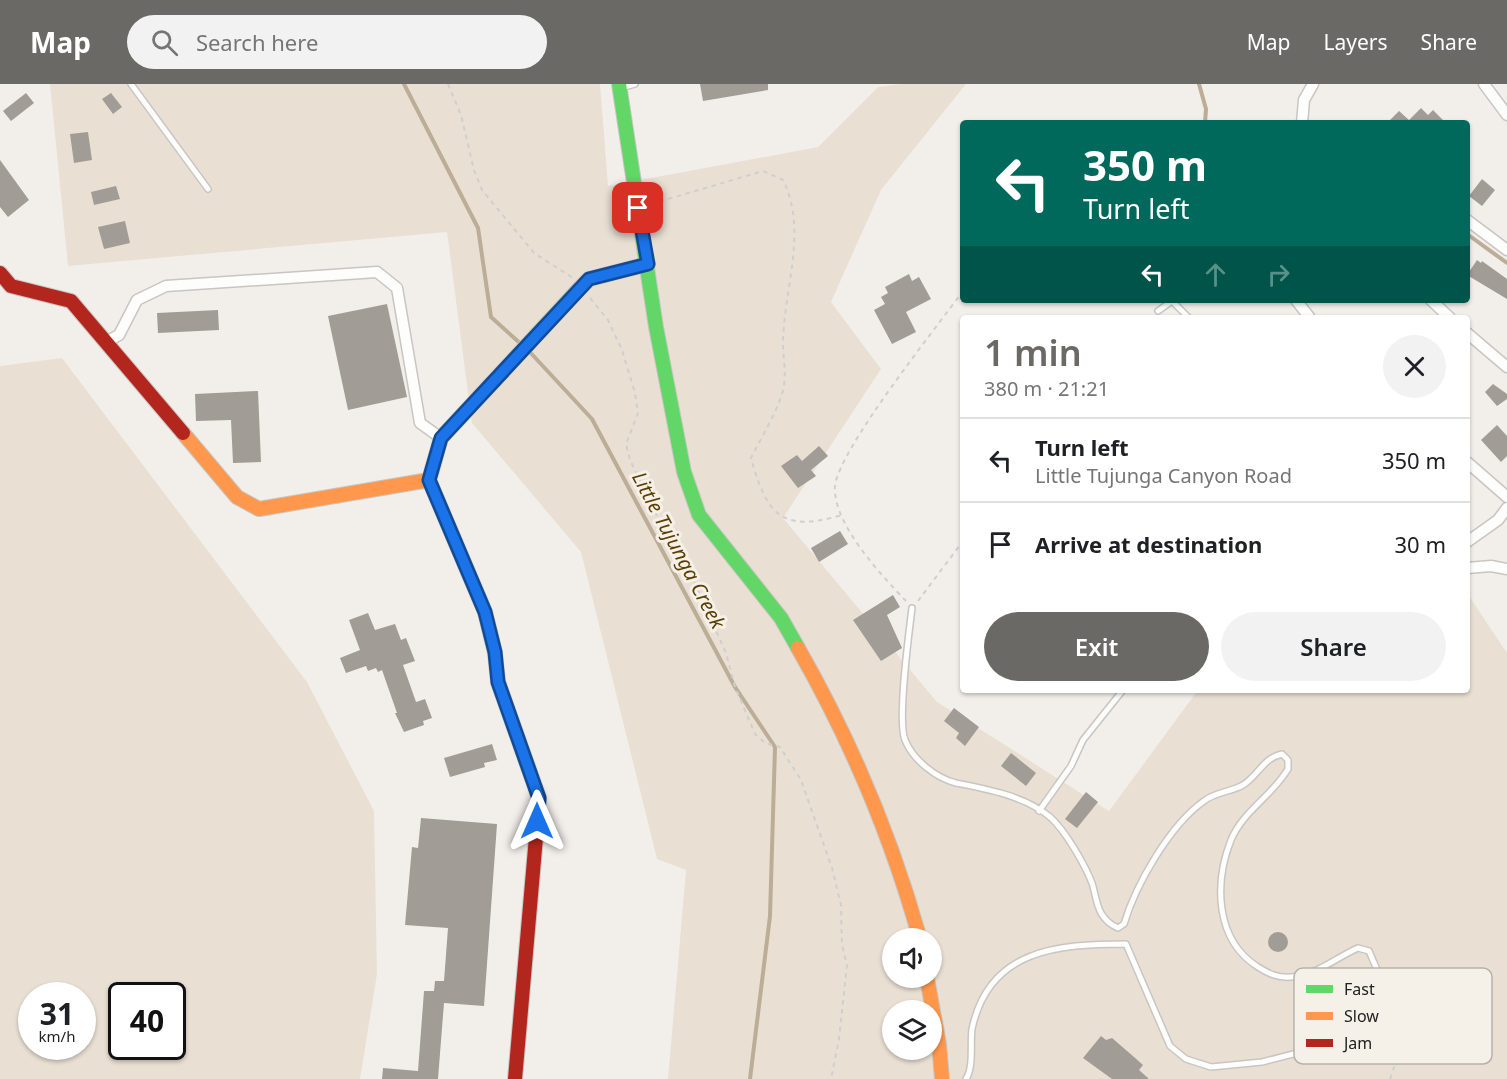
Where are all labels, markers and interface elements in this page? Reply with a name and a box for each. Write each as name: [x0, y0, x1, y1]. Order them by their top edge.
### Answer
search box: [127, 15, 547, 69]
text: Map: [30, 23, 91, 61]
icon: search: [148, 26, 181, 59]
text: Search here: [196, 27, 318, 57]
text: Map: [1247, 28, 1291, 56]
text: Layers: [1324, 28, 1388, 56]
text: Share: [1421, 28, 1477, 56]
text: 350 m: [1083, 136, 1207, 193]
icon: left: [984, 144, 1062, 222]
pin: [612, 182, 663, 233]
text: Turn left: [1083, 190, 1189, 227]
icon: arrive: [621, 191, 654, 224]
icon: left: [1136, 258, 1169, 291]
icon: ahead: [1199, 258, 1232, 291]
icon: right: [1262, 258, 1295, 291]
text: 1 min: [984, 328, 1082, 377]
button: close: [1383, 335, 1446, 398]
text: 380 m · 21:21: [984, 375, 1109, 402]
text: Turn left: [1035, 432, 1129, 462]
icon: left: [984, 444, 1017, 477]
text: 350 m: [1382, 445, 1446, 475]
text: Little Tujunga Canyon Road: [1035, 462, 1292, 489]
water label: Little Tujunga Creek: [626, 467, 732, 634]
icon: arrive: [984, 528, 1017, 561]
text: Arrive at destination: [1035, 529, 1262, 559]
text: 30 m: [1395, 529, 1446, 559]
button: Exit: [984, 612, 1209, 681]
button: Share: [1221, 612, 1446, 681]
position arrow: [505, 789, 569, 853]
map controls: [882, 928, 942, 1060]
button: sound: [882, 928, 942, 988]
legend: [1294, 968, 1492, 1064]
text: Fast: [1344, 978, 1375, 1000]
speed limit sign: 40: [108, 982, 186, 1060]
text: 31: [40, 993, 74, 1034]
button: layers: [882, 1000, 942, 1060]
text: Slow: [1344, 1005, 1379, 1027]
text: km/h: [39, 1026, 75, 1046]
text: Jam: [1342, 1032, 1372, 1054]

